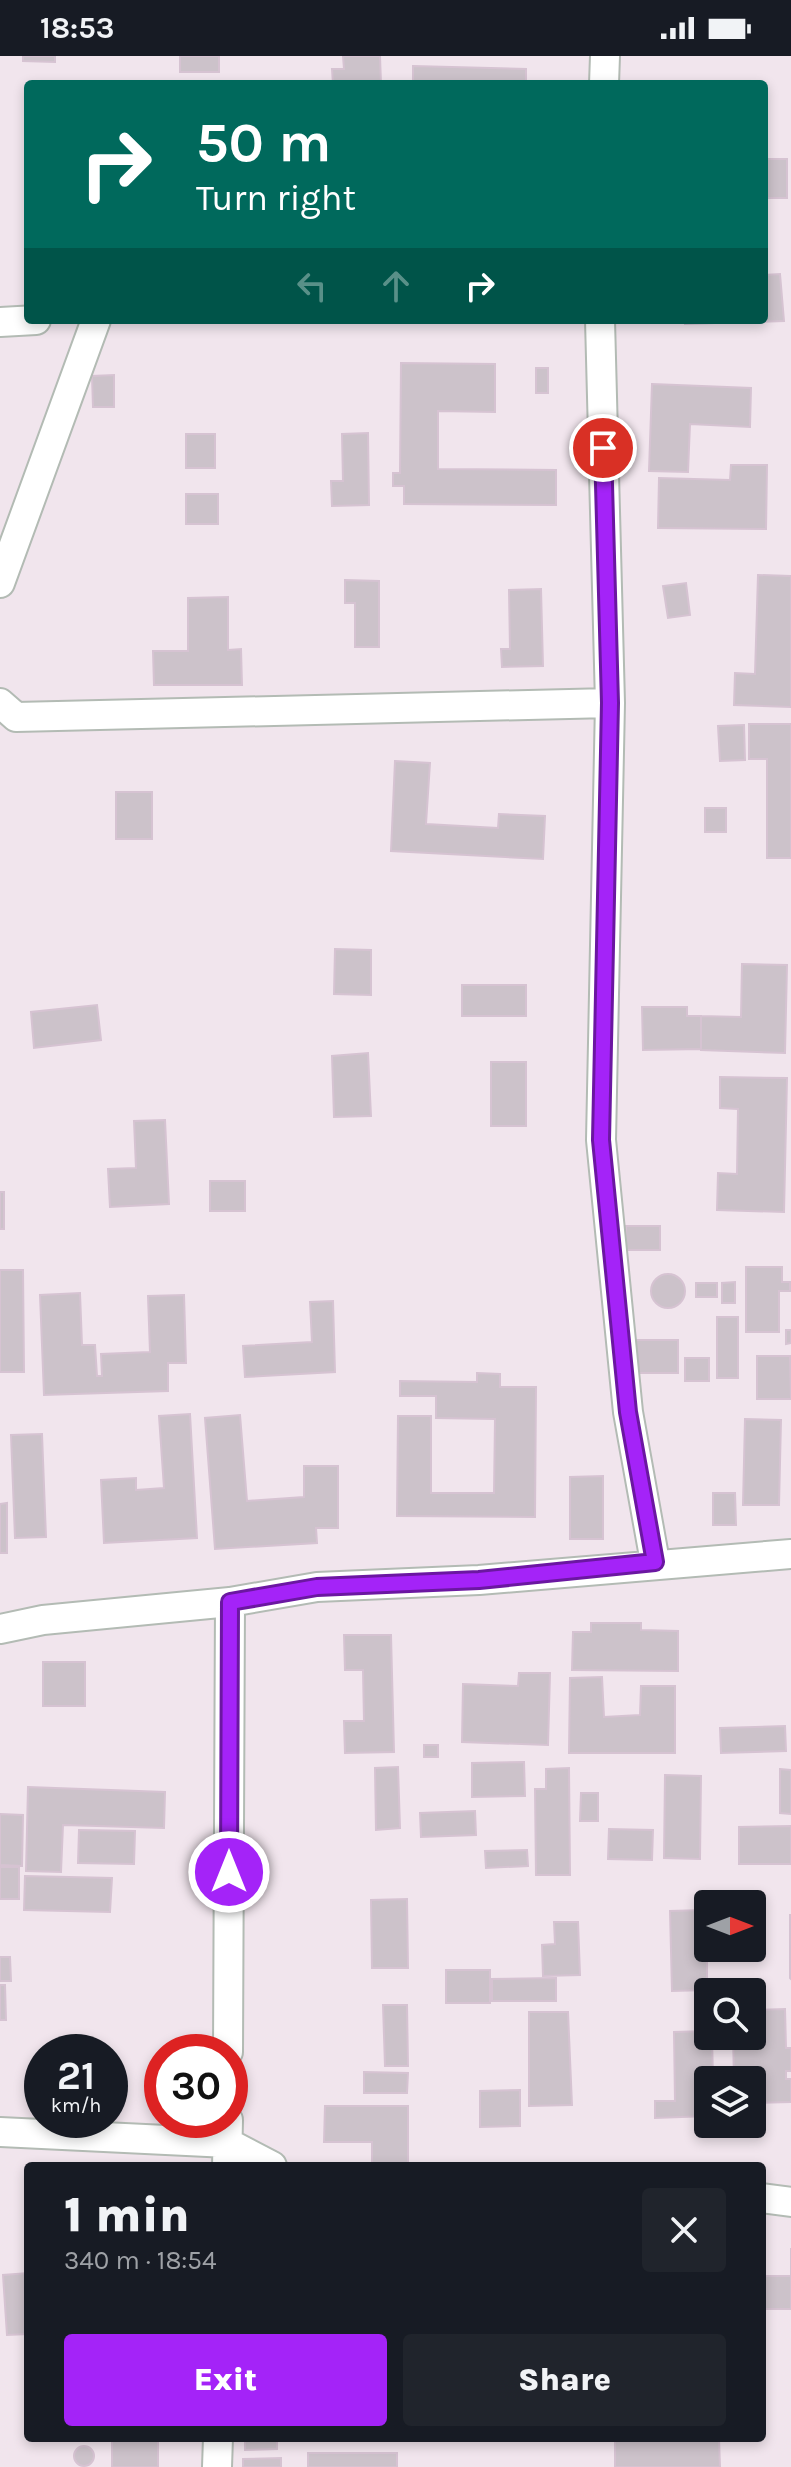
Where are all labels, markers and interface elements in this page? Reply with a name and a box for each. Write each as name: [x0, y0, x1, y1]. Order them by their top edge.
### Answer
text: 18:53: [40, 10, 114, 46]
text: 50 m: [196, 110, 331, 175]
icon: right: [64, 112, 168, 216]
text: Turn right: [196, 177, 356, 219]
icon: left: [290, 264, 334, 308]
icon: ahead: [374, 264, 418, 308]
icon: right: [458, 264, 502, 308]
pin: [569, 414, 637, 482]
icon: arrive: [581, 426, 625, 470]
position arrow: [187, 1830, 271, 1914]
north arrow: [694, 1890, 766, 1962]
map controls: [694, 1890, 766, 2138]
button: search: [694, 1978, 766, 2050]
speed limit sign: 30: [144, 2034, 248, 2138]
text: 21: [57, 2052, 95, 2099]
button: layers: [694, 2066, 766, 2138]
text: km/h: [51, 2094, 101, 2117]
text: 1 min: [64, 2187, 190, 2243]
button: close: [642, 2188, 726, 2272]
text: 340 m · 18:54: [64, 2245, 217, 2276]
button: Exit: [64, 2334, 387, 2426]
button: Share: [403, 2334, 726, 2426]

